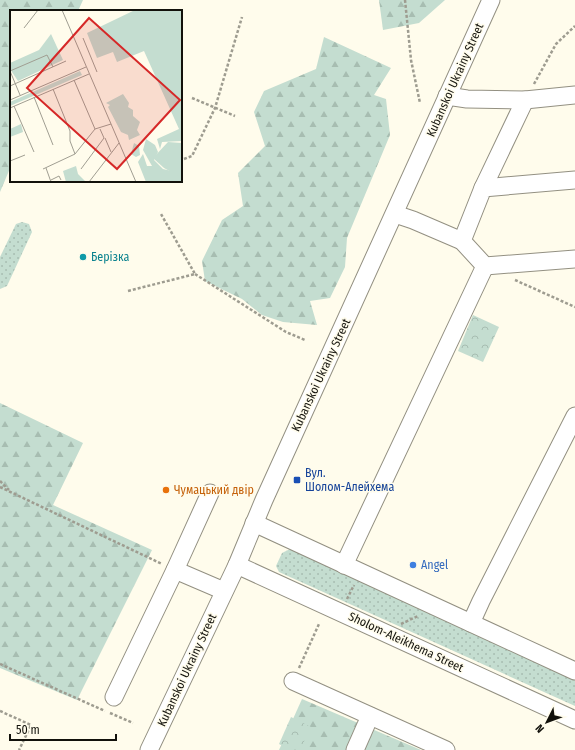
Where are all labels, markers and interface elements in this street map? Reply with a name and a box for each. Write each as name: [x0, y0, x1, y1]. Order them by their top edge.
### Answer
inset map: [10, 10, 182, 182]
street label: Kubanskoi Ukrainy Street: [424, 21, 486, 139]
place label: Берізка: [91, 250, 129, 264]
marker: Берізка: [78, 252, 88, 262]
street label: Kubanskoi Ukrainy Street: [289, 316, 353, 434]
place label: Вул. Шолом-Алейхема: [305, 466, 394, 494]
marker: Вул. Шолом-Алейхема: [292, 475, 302, 485]
place label: Чумацький двір: [174, 483, 254, 497]
marker: Чумацький двір: [161, 485, 171, 495]
place label: Angel: [421, 558, 448, 572]
marker: Angel: [408, 560, 418, 570]
street label: Sholom-Aleikhema Street: [346, 609, 466, 675]
street label: Kubanskoi Ukrainy Street: [155, 611, 219, 729]
north arrow: [527, 702, 567, 742]
scale bar: [10, 716, 116, 742]
text: N: [533, 722, 547, 735]
text: 50 m: [16, 723, 40, 737]

